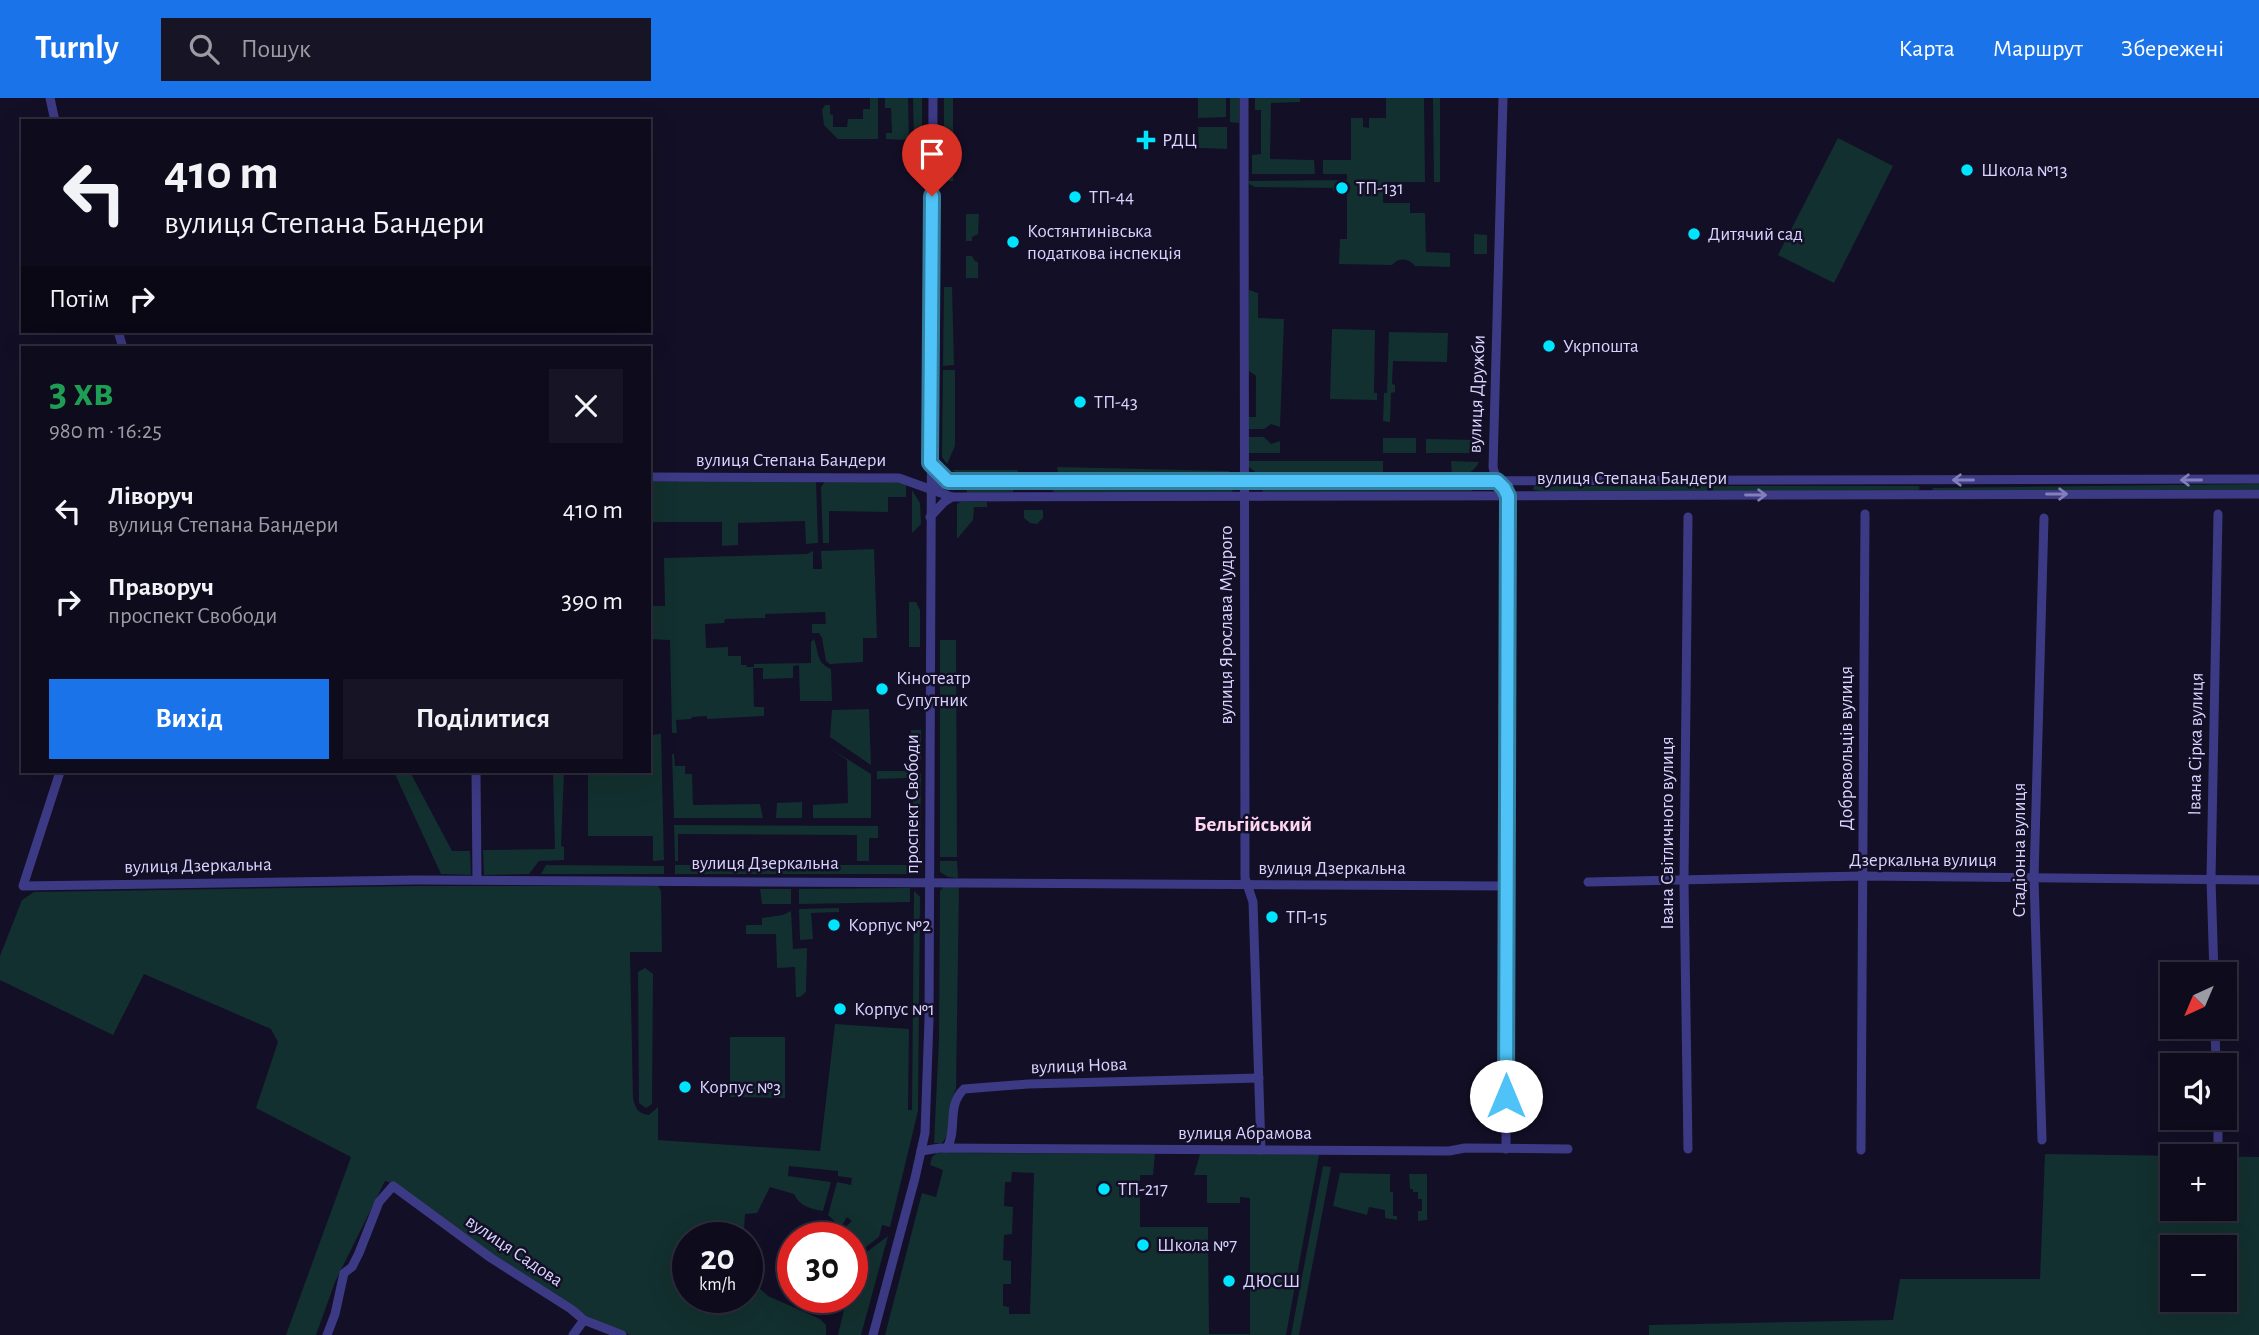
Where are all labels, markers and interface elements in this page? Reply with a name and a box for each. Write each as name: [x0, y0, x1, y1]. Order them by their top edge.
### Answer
search box: [161, 18, 651, 81]
icon: search: [185, 30, 223, 68]
text: Turnly: [35, 32, 119, 65]
text: Пошук: [241, 36, 311, 62]
text: Карта: [1899, 37, 1955, 61]
text: Маршрут: [1993, 37, 2083, 61]
text: Збережені: [2121, 37, 2224, 61]
pin: [902, 124, 962, 196]
marker: РДЦ: [1136, 130, 1156, 150]
place label: РДЦ: [1162, 131, 1197, 150]
icon: arrive: [913, 135, 951, 173]
icon: left: [49, 147, 140, 238]
text: 410 m: [164, 149, 279, 198]
place label: Школа №13: [1981, 161, 2068, 180]
marker: Школа №13: [1959, 162, 1975, 178]
place label: ТП-131: [1356, 179, 1404, 198]
marker: ТП-131: [1334, 180, 1350, 196]
place label: ТП-44: [1089, 188, 1134, 207]
marker: ТП-44: [1067, 189, 1083, 205]
text: вулиця Степана Бандери: [164, 207, 485, 239]
place label: Костянтинівська податкова інспекція: [1027, 222, 1182, 263]
place label: Дитячий сад: [1708, 225, 1803, 244]
marker: Дитячий сад: [1686, 226, 1702, 242]
marker: Костянтинівська податкова інспекція: [1005, 234, 1021, 250]
icon: right: [123, 280, 161, 318]
text: Потім: [49, 286, 109, 312]
street label: вулиця Дружби: [1465, 334, 1489, 454]
place label: Укрпошта: [1563, 337, 1639, 356]
marker: Укрпошта: [1541, 338, 1557, 354]
button: close: [549, 369, 623, 443]
text: 3 хв: [49, 371, 114, 413]
place label: ТП-43: [1094, 393, 1138, 412]
marker: ТП-43: [1072, 394, 1088, 410]
text: 980 m · 16:25: [49, 420, 162, 443]
street label: вулиця Степана Бандери: [696, 451, 886, 470]
street label: вулиця Степана Бандери: [1537, 469, 1727, 488]
one-way arrow: [1952, 473, 1975, 487]
one-way arrow: [2180, 473, 2203, 487]
text: Ліворуч: [108, 483, 194, 509]
one-way arrow: [2045, 487, 2068, 501]
one-way arrow: [1744, 488, 1767, 502]
icon: left: [49, 492, 87, 530]
text: 410 m: [563, 497, 623, 523]
text: вулиця Степана Бандери: [108, 514, 339, 537]
street label: вулиця Ярослава Мудрого: [1217, 525, 1236, 725]
text: Праворуч: [108, 574, 214, 600]
icon: right: [49, 583, 87, 621]
text: 390 m: [561, 588, 623, 614]
text: проспект Свободи: [108, 605, 277, 628]
street label: Добровольців вулиця: [1837, 666, 1856, 830]
place label: Кінотеатр Супутник: [896, 669, 971, 710]
street label: Івана Сірка вулиця: [2185, 672, 2207, 816]
button: Вихід: [49, 679, 329, 759]
button: Поділитися: [343, 679, 623, 759]
marker: Кінотеатр Супутник: [874, 681, 890, 697]
street label: проспект Свободи: [903, 734, 922, 874]
street label: Івана Світличного вулиця: [1658, 736, 1677, 930]
street label: Стадіонна вулиця: [2010, 783, 2029, 917]
district label: Бельгійський: [1194, 814, 1312, 835]
street label: Дзеркальна вулиця: [1849, 851, 1997, 870]
street label: вулиця Дзеркальна: [691, 854, 839, 873]
street label: вулиця Дзеркальна: [124, 855, 272, 877]
street label: вулиця Дзеркальна: [1258, 859, 1406, 878]
place label: ТП-15: [1286, 908, 1327, 927]
marker: ТП-15: [1264, 909, 1280, 925]
place label: Корпус №2: [848, 916, 931, 935]
marker: Корпус №2: [826, 917, 842, 933]
north arrow: [2160, 962, 2236, 1040]
map controls: [2160, 962, 2237, 1312]
place label: Корпус №1: [854, 1000, 935, 1019]
marker: Корпус №1: [832, 1001, 848, 1017]
button: sound: [2160, 1053, 2237, 1130]
street label: вулиця Нова: [1030, 1055, 1128, 1077]
position arrow: [1469, 1059, 1543, 1133]
place label: Корпус №3: [699, 1078, 781, 1097]
marker: Корпус №3: [677, 1079, 693, 1095]
street label: вулиця Абрамова: [1178, 1124, 1312, 1143]
button: +: [2160, 1144, 2237, 1221]
place label: ТП-217: [1118, 1180, 1168, 1199]
marker: ТП-217: [1096, 1181, 1112, 1197]
street label: вулиця Садова: [462, 1212, 566, 1291]
speed limit sign: 30: [777, 1222, 868, 1313]
button: −: [2160, 1235, 2237, 1312]
place label: Школа №7: [1157, 1236, 1237, 1255]
marker: Школа №7: [1135, 1237, 1151, 1253]
text: 20: [700, 1241, 735, 1276]
place label: ДЮСШ: [1243, 1272, 1300, 1291]
marker: ДЮСШ: [1221, 1273, 1237, 1289]
text: km/h: [699, 1276, 736, 1294]

